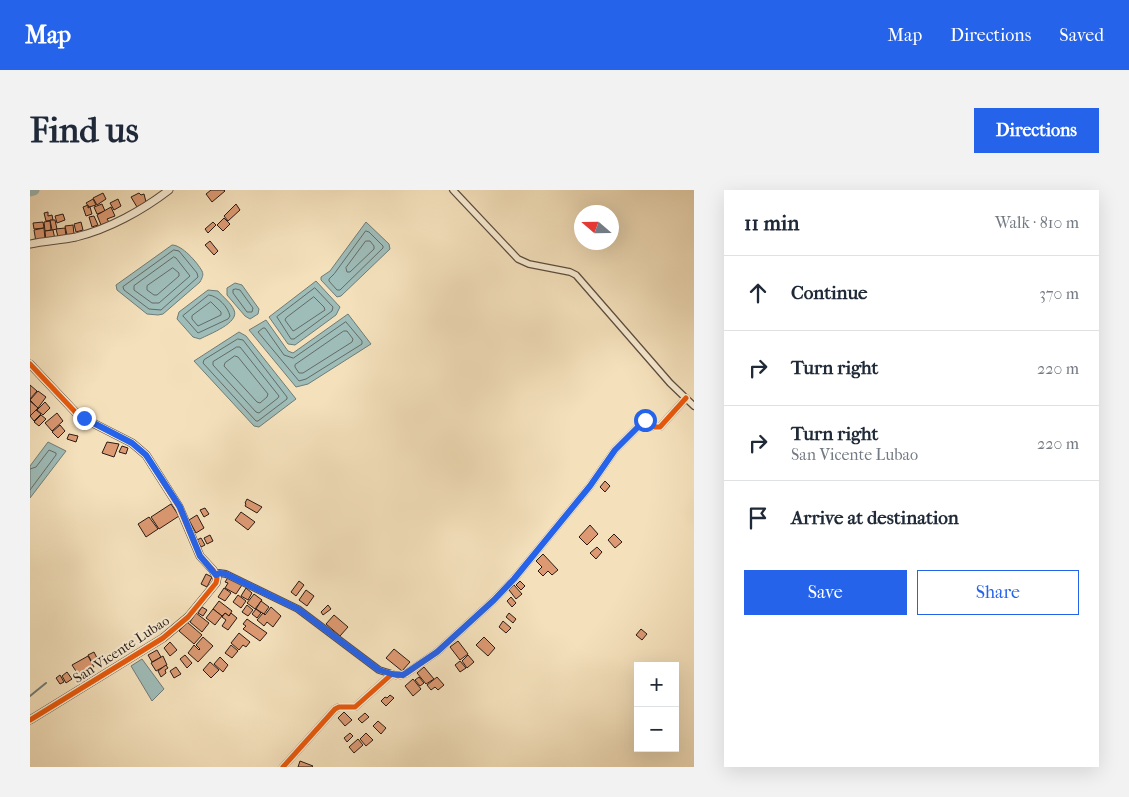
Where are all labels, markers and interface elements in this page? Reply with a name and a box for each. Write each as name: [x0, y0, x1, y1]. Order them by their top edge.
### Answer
text: Map: [25, 21, 71, 49]
text: Map: [888, 25, 922, 46]
text: Directions: [950, 25, 1031, 46]
text: Saved: [1059, 25, 1104, 46]
button: Directions: [974, 108, 1099, 153]
text: Find us: [30, 110, 139, 151]
north arrow: [574, 205, 619, 250]
text: 11 min: [744, 211, 799, 235]
text: Walk · 810 m: [995, 213, 1079, 232]
icon: ahead: [744, 279, 772, 307]
text: Continue: [791, 282, 867, 304]
text: 370 m: [1039, 284, 1079, 303]
icon: right: [744, 354, 772, 382]
text: Turn right: [791, 357, 878, 379]
text: 220 m: [1037, 359, 1079, 378]
route end: [73, 407, 96, 430]
route start: [634, 409, 657, 432]
text: Turn right: [791, 423, 878, 445]
icon: right: [744, 429, 772, 457]
text: 220 m: [1037, 434, 1079, 453]
text: San Vicente Lubao: [791, 445, 918, 464]
icon: arrive: [744, 504, 772, 532]
text: Arrive at destination: [791, 507, 959, 529]
button: Save: [744, 570, 907, 615]
button: Share: [917, 570, 1079, 615]
street label: San Vicente Lubao: [70, 612, 173, 687]
map controls: [634, 662, 679, 752]
button: +: [634, 662, 679, 707]
button: −: [634, 707, 679, 752]

